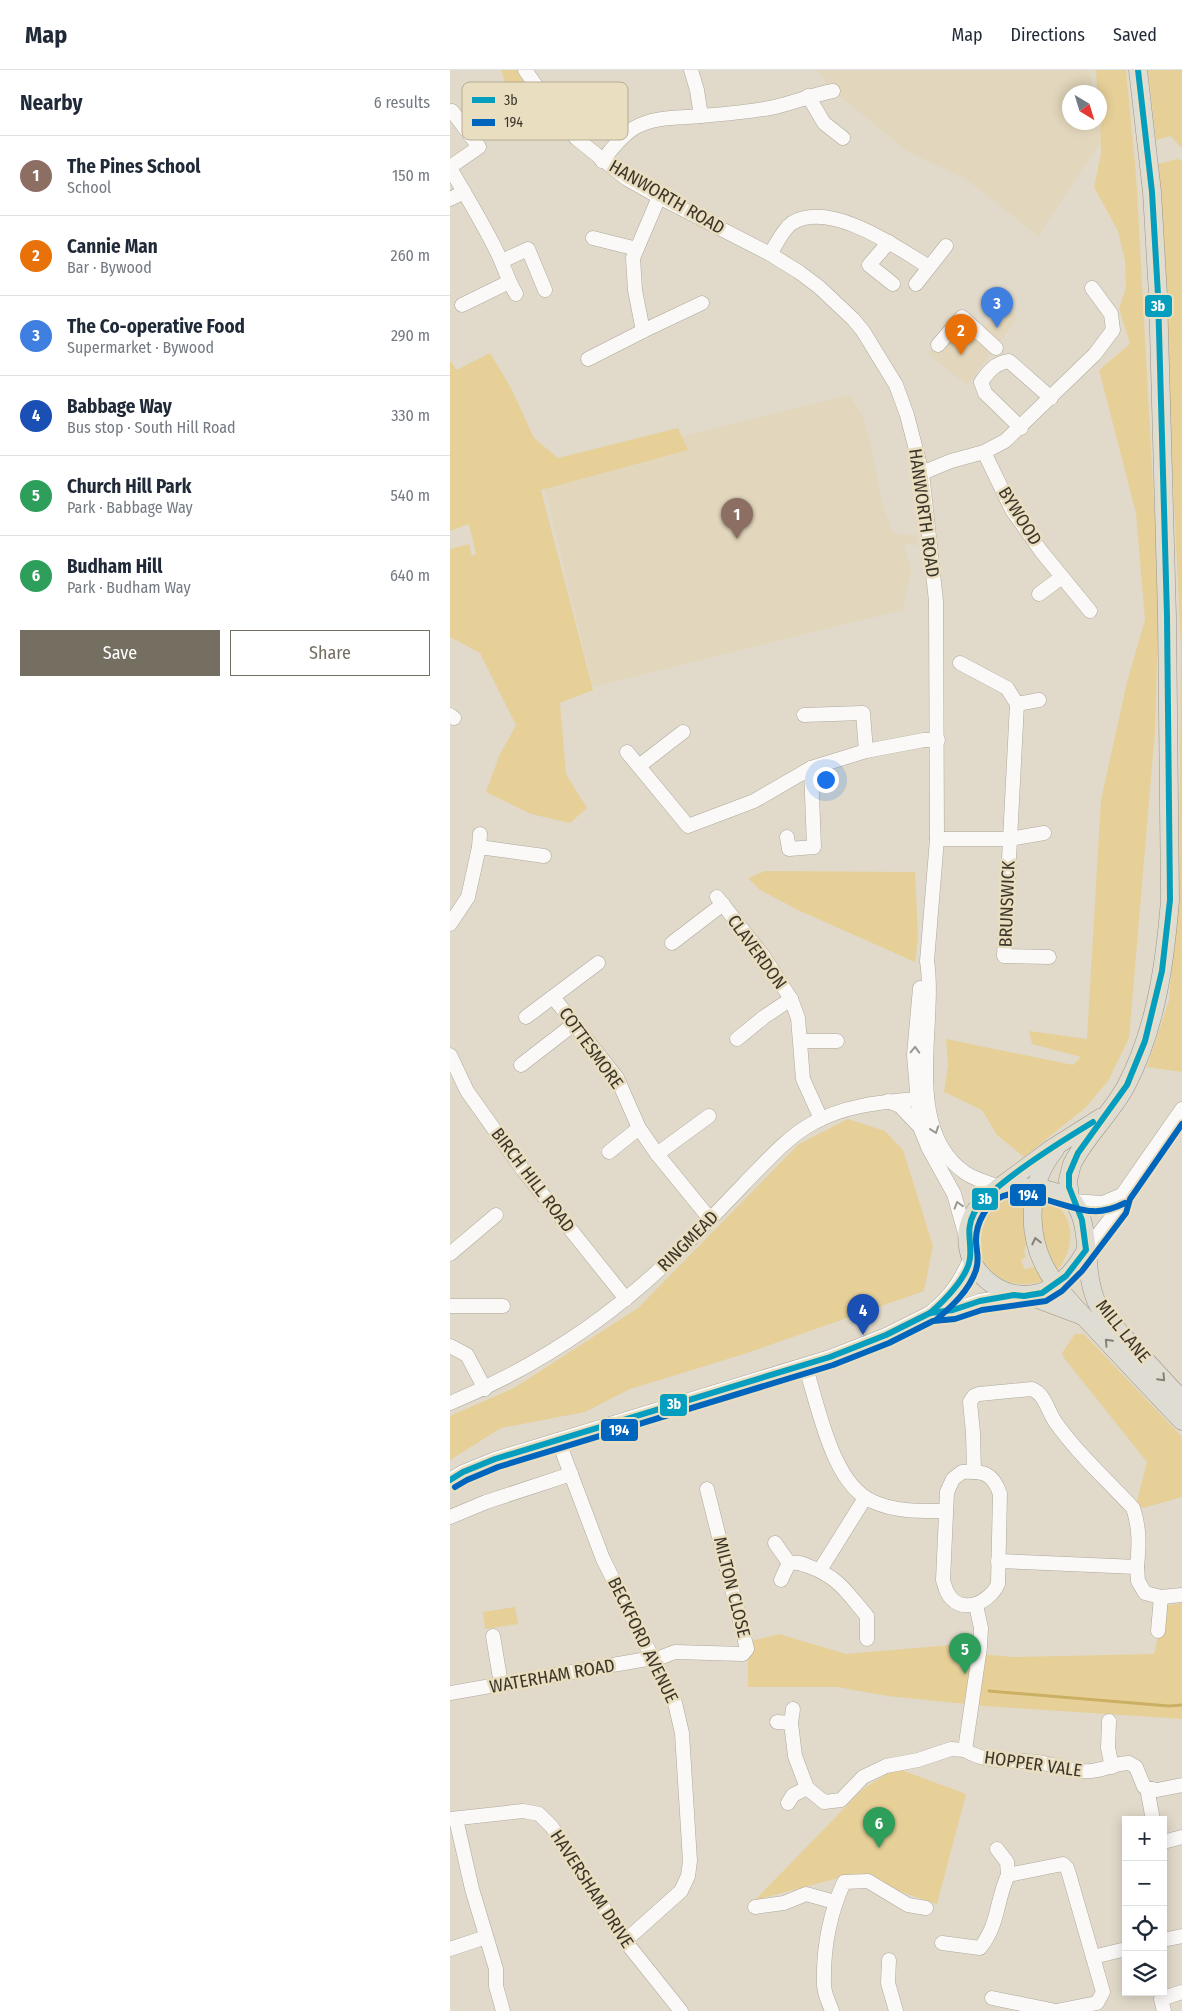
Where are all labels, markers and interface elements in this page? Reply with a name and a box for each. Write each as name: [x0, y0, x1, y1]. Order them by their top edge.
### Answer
text: Map: [25, 21, 67, 49]
text: Map: [951, 24, 983, 46]
text: Directions: [1011, 24, 1085, 46]
text: Saved: [1113, 24, 1157, 46]
legend: [462, 82, 628, 140]
north arrow: [1062, 85, 1107, 130]
text: Nearby: [20, 90, 82, 116]
text: 3b: [504, 92, 518, 109]
text: 6 results: [374, 93, 430, 112]
text: 194: [504, 114, 523, 131]
text: The Pines School: [67, 155, 201, 178]
street label: HANWORTH ROAD: [605, 155, 729, 239]
text: 1: [33, 166, 39, 185]
text: 150 m: [392, 166, 430, 185]
text: School: [67, 178, 111, 197]
text: Cannie Man: [67, 235, 158, 258]
text: 2: [32, 246, 40, 265]
text: 260 m: [391, 246, 430, 265]
text: Bar · Bywood: [67, 258, 152, 277]
pin: 3: [981, 287, 1013, 328]
line badge: 3b: [1144, 294, 1173, 318]
text: 3b: [1150, 298, 1166, 315]
pin: 2: [945, 314, 977, 355]
text: The Co-operative Food: [67, 315, 245, 338]
text: 3: [32, 326, 40, 345]
text: 290 m: [391, 326, 430, 345]
text: Supermarket · Bywood: [67, 338, 214, 357]
text: Babbage Way: [67, 395, 172, 418]
text: 4: [32, 406, 40, 425]
text: 330 m: [391, 406, 430, 425]
text: Bus stop · South Hill Road: [67, 418, 236, 437]
street label: HANWORTH ROAD: [904, 447, 944, 579]
text: Church Hill Park: [67, 475, 191, 498]
street label: BYWOOD: [993, 483, 1047, 549]
text: 5: [32, 486, 40, 505]
text: 540 m: [391, 486, 430, 505]
text: Park · Babbage Way: [67, 498, 193, 517]
pin: 1: [721, 498, 753, 539]
text: Budham Hill: [67, 555, 162, 578]
text: 6: [32, 566, 40, 585]
text: 640 m: [390, 566, 430, 585]
text: Park · Budham Way: [67, 578, 191, 597]
button: Save: [20, 630, 220, 676]
button: Share: [230, 630, 430, 676]
your location: [813, 767, 839, 793]
street label: BRUNSWICK: [994, 860, 1020, 948]
street label: CLAVERDON: [723, 911, 791, 993]
street label: COTTESMORE: [554, 1003, 628, 1093]
one-way arrow: [909, 1046, 920, 1054]
street label: BIRCH HILL ROAD: [487, 1123, 579, 1237]
one-way arrow: [929, 1125, 939, 1134]
line badge: 194: [1009, 1183, 1047, 1207]
line badge: 3b: [971, 1187, 999, 1211]
text: 194: [1018, 1187, 1038, 1204]
text: 3b: [977, 1191, 993, 1208]
one-way arrow: [954, 1201, 964, 1209]
street label: RINGMEAD: [653, 1206, 723, 1276]
one-way arrow: [1031, 1236, 1042, 1245]
pin: 4: [847, 1294, 879, 1335]
street label: MILL LANE: [1091, 1295, 1155, 1367]
one-way arrow: [1105, 1339, 1114, 1348]
one-way arrow: [1156, 1373, 1165, 1382]
line badge: 3b: [659, 1393, 688, 1417]
text: 3b: [666, 1396, 682, 1413]
line badge: 194: [600, 1418, 639, 1442]
text: 194: [609, 1422, 629, 1439]
street label: MILTON CLOSE: [709, 1534, 755, 1640]
street label: BECKFORD AVENUE: [603, 1574, 683, 1706]
pin: 5: [949, 1633, 981, 1674]
street label: WATERHAM ROAD: [488, 1654, 616, 1698]
street label: HOPPER VALE: [983, 1746, 1083, 1782]
pin: 6: [863, 1807, 895, 1848]
map controls: [1122, 1816, 1167, 1996]
button: +: [1122, 1816, 1167, 1861]
street label: HAVERSHAM DRIVE: [546, 1826, 638, 1952]
button: −: [1122, 1861, 1167, 1906]
button: locate: [1122, 1906, 1167, 1951]
button: layers: [1122, 1951, 1167, 1996]

